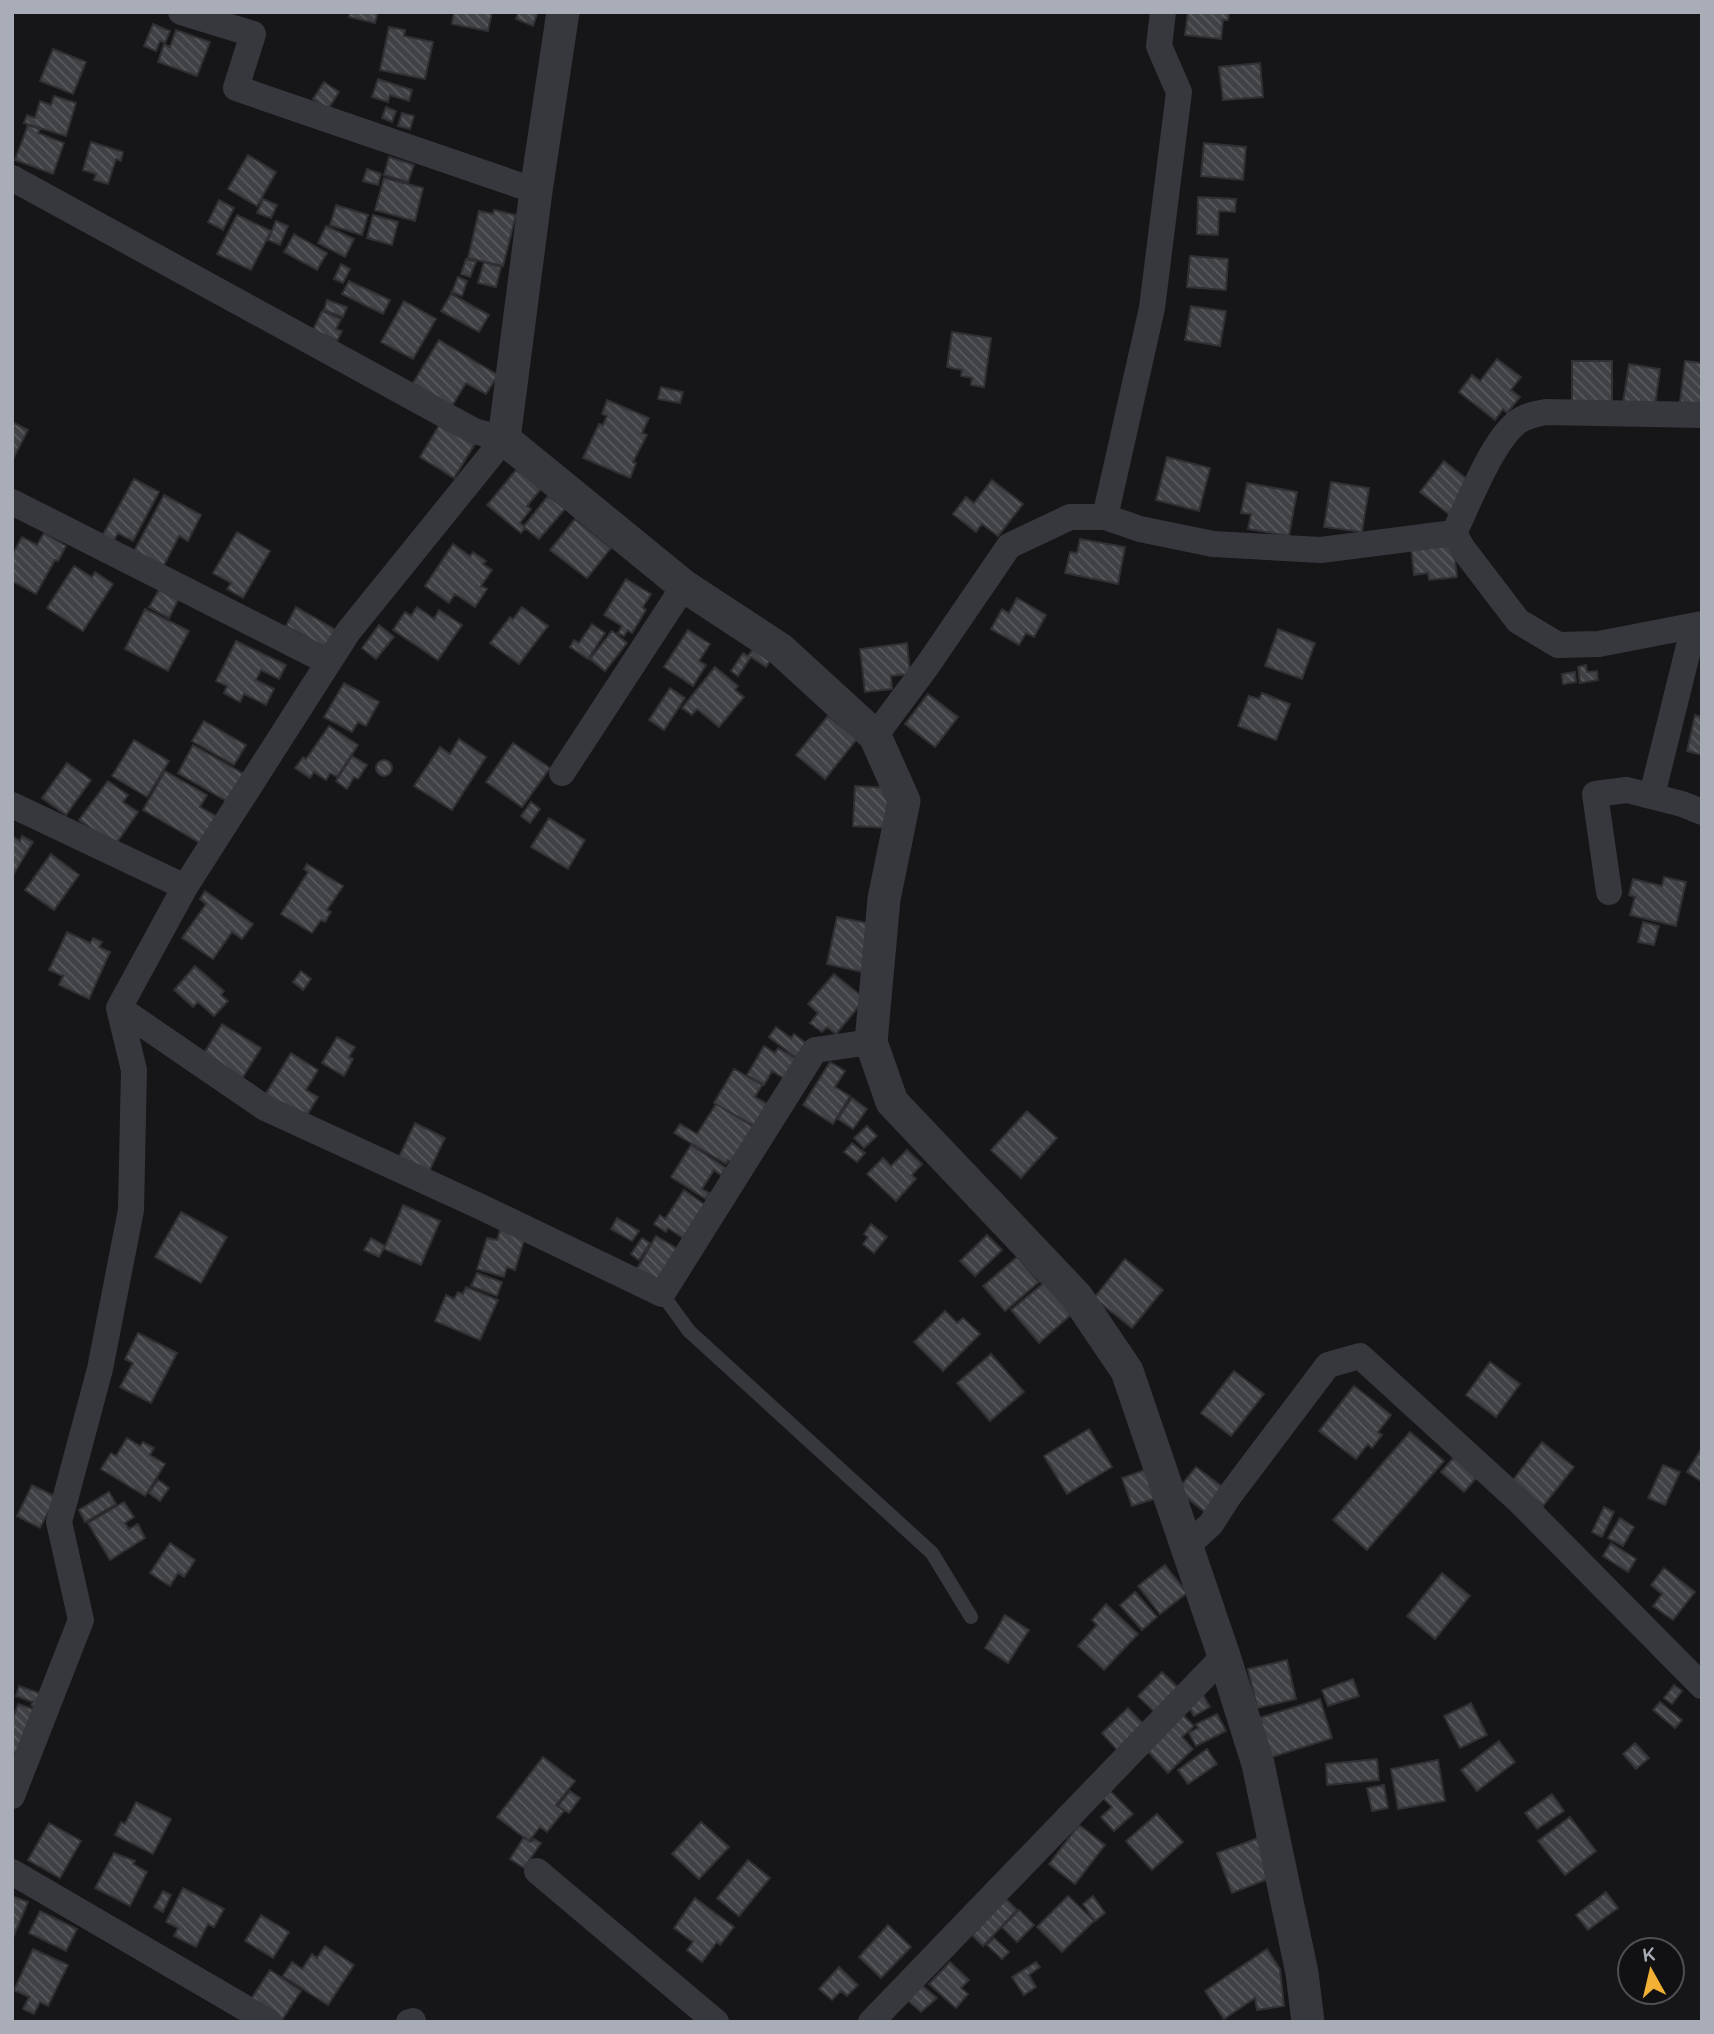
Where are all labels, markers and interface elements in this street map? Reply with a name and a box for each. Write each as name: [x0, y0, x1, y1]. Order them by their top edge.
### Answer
north arrow: [1616, 1936, 1686, 2006]
text: K: [1641, 1941, 1656, 1967]

